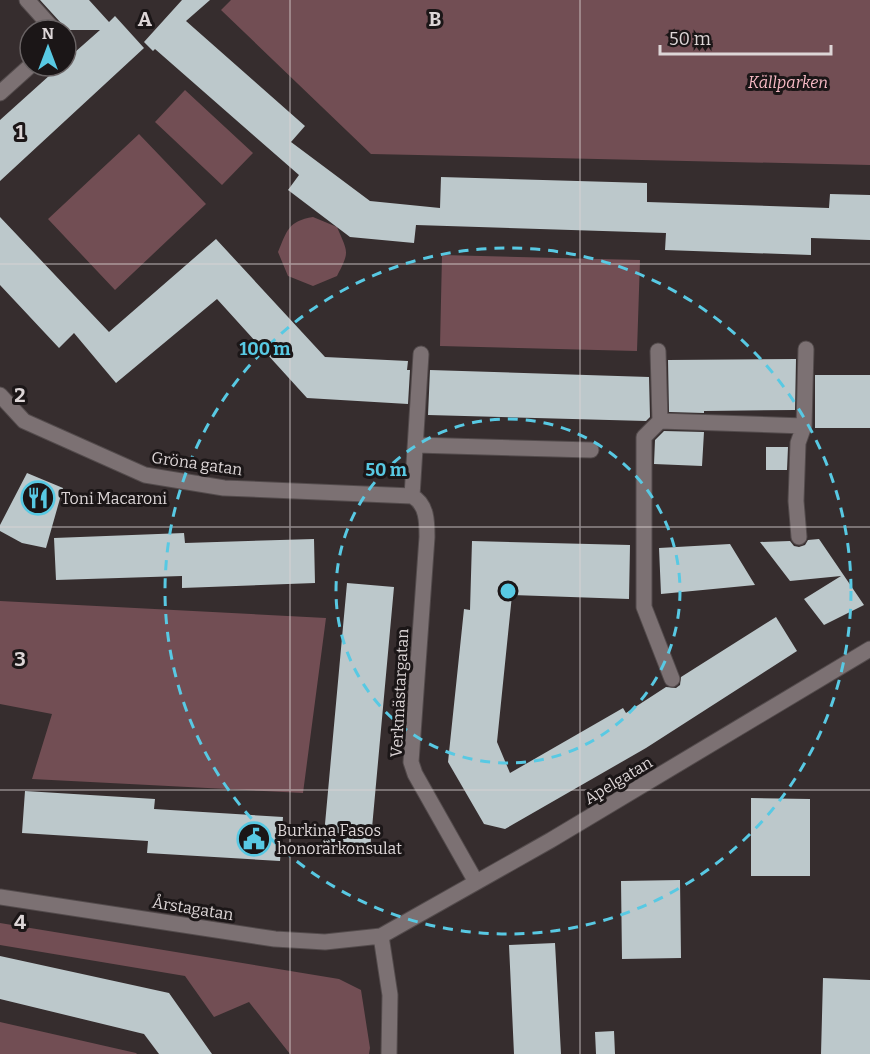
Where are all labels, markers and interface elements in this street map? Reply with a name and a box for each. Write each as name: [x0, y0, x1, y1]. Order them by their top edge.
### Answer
text: A: [138, 7, 153, 31]
text: B: [429, 7, 442, 31]
north arrow: [18, 18, 78, 78]
scale bar: [660, 18, 831, 56]
text: N: [42, 24, 54, 43]
text: 50 m: [669, 28, 711, 50]
park label: Källparken: [748, 73, 828, 92]
text: 1: [16, 120, 25, 144]
text: 100 m: [239, 338, 291, 360]
text: 2: [14, 383, 26, 407]
street label: Gröna gatan: [150, 448, 244, 479]
text: 50 m: [365, 459, 407, 481]
restaurant icon: Toni Macaroni: [20, 480, 56, 516]
place label: Toni Macaroni: [61, 489, 167, 508]
centre of rings: [498, 581, 518, 601]
street label: Verkmästargatan: [387, 628, 412, 758]
text: 3: [14, 647, 26, 671]
street label: Apelgatan: [581, 753, 656, 808]
public building icon: Burkina Fasos honorärkonsulat: [236, 821, 272, 857]
place label: Burkina Fasos honorärkonsulat: [277, 821, 402, 858]
street label: Årstagatan: [151, 892, 235, 924]
text: 4: [14, 910, 26, 934]

